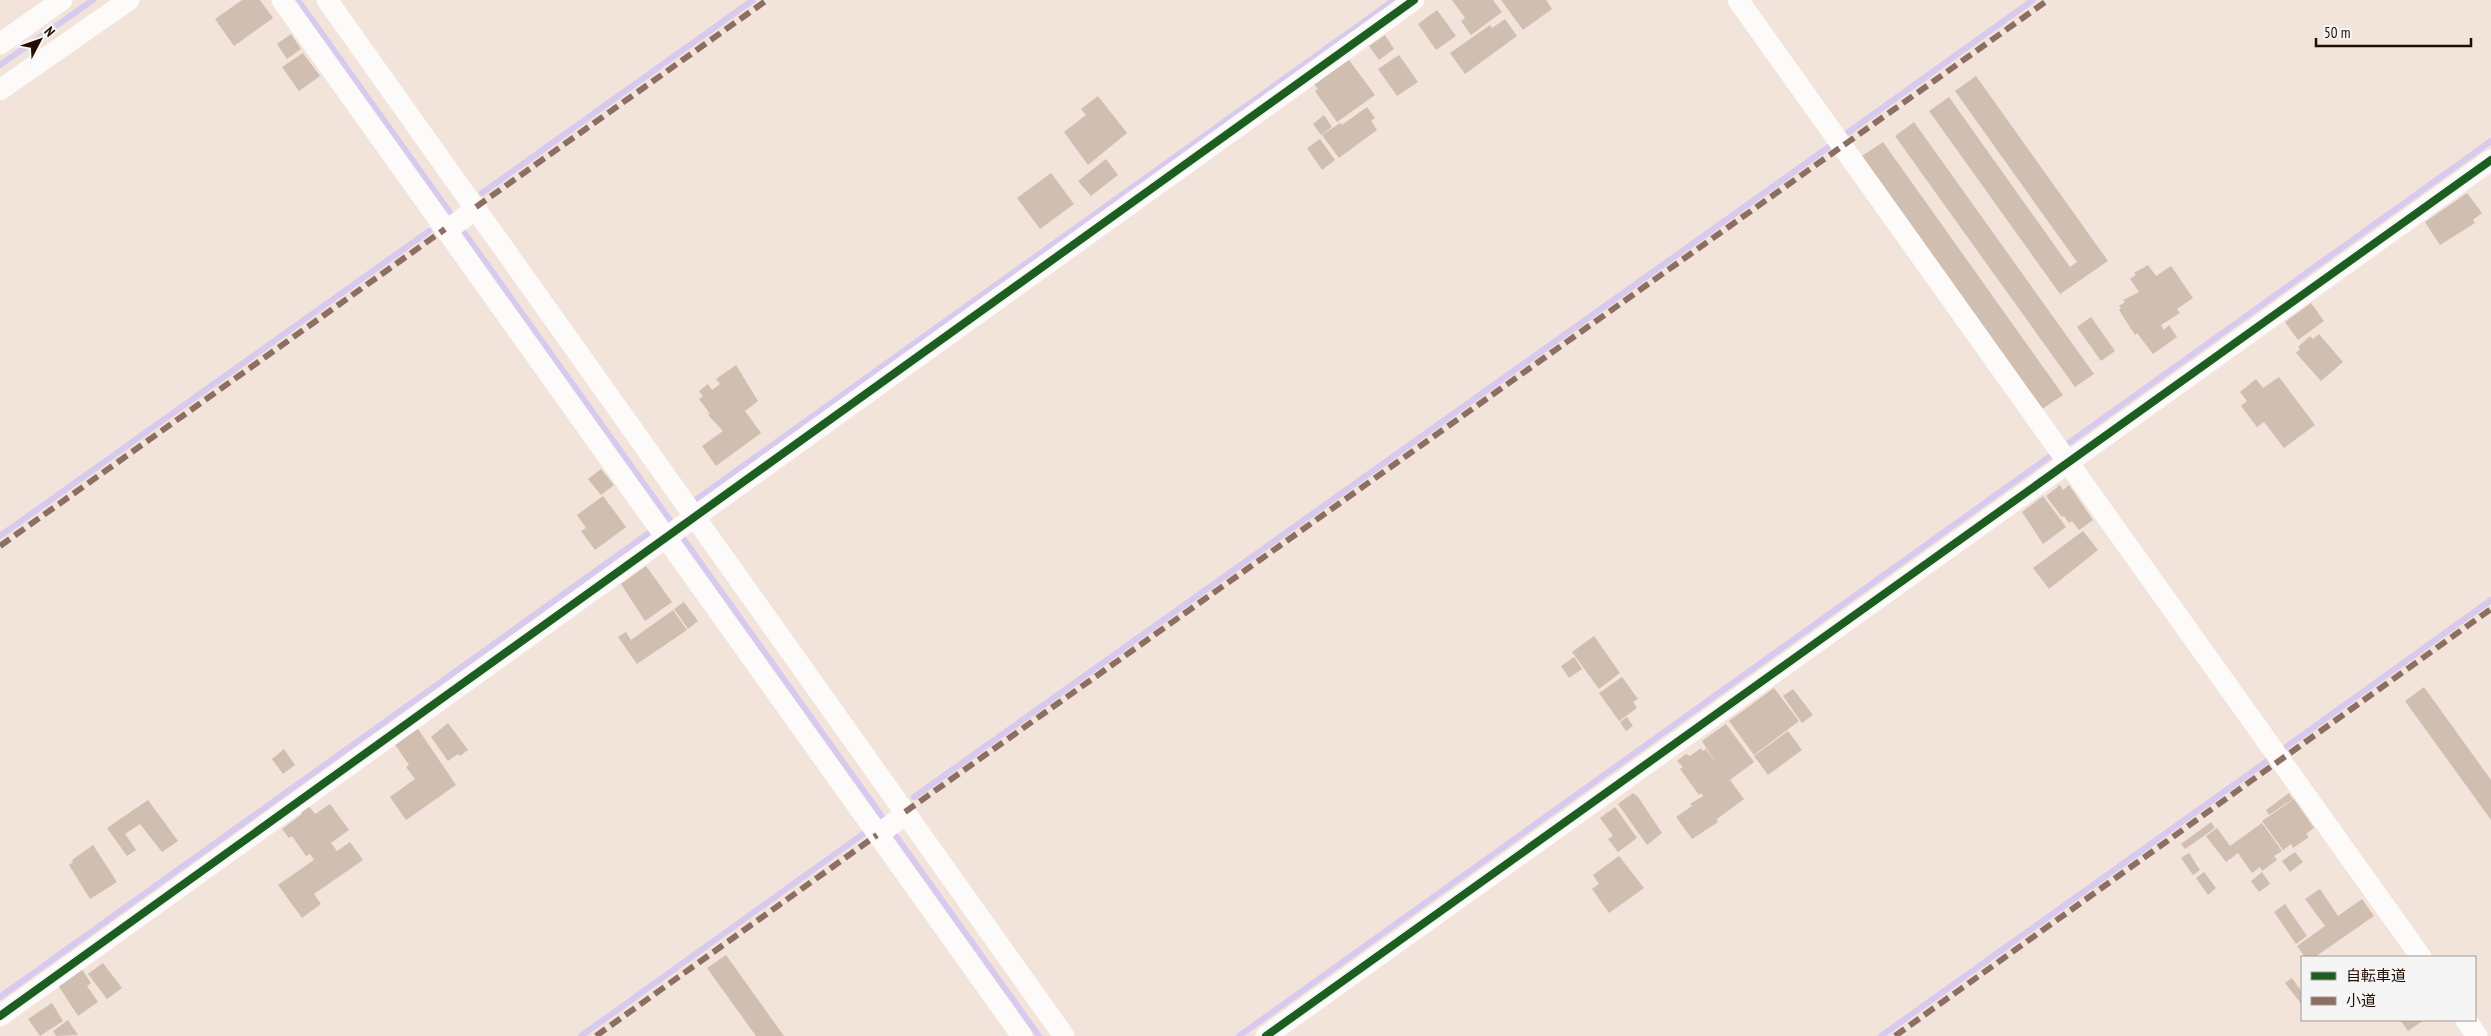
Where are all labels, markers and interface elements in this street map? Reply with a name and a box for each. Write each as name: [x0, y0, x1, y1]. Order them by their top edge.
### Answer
north arrow: [15, 15, 65, 65]
scale bar: [2316, 15, 2471, 47]
text: N: [41, 23, 59, 40]
text: 50 m: [2324, 23, 2350, 42]
legend: [2301, 956, 2476, 1021]
text: 自転車道: [2346, 966, 2406, 985]
text: 小道: [2346, 991, 2376, 1010]

